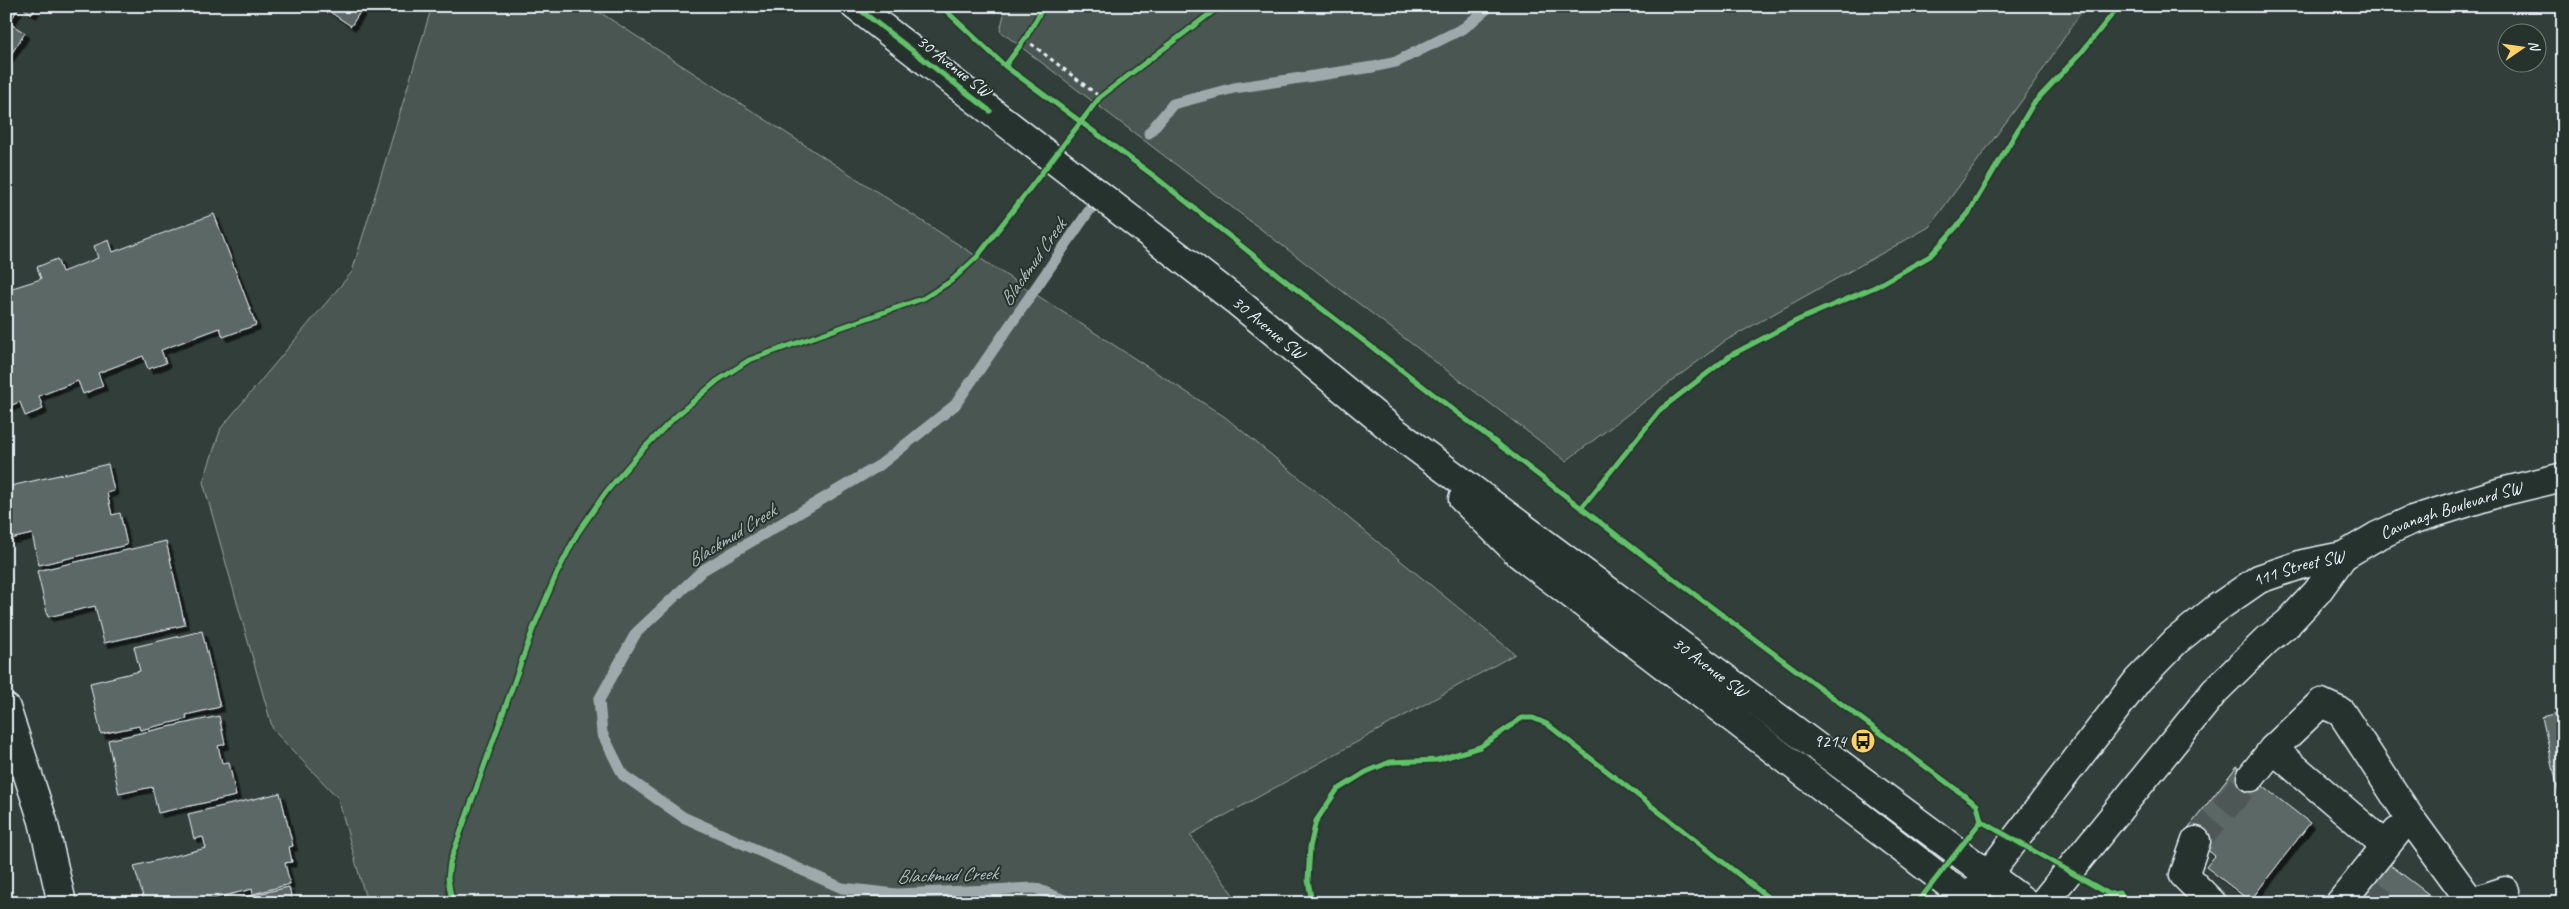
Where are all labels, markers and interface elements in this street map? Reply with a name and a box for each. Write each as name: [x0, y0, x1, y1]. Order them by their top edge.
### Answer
north arrow: [2496, 22, 2546, 72]
street label: 30 Avenue SW: [912, 30, 997, 103]
text: N: [2525, 39, 2544, 54]
water label: Blackmud Creek: [994, 212, 1073, 310]
street label: 30 Avenue SW: [1228, 291, 1311, 365]
street label: Cavanagh Boulevard SW: [2376, 476, 2526, 544]
water label: Blackmud Creek: [683, 498, 783, 573]
street label: 111 Street SW: [2248, 545, 2348, 591]
street label: 30 Avenue SW: [1668, 632, 1754, 704]
bus stop icon: 9214: [1850, 728, 1876, 754]
place label: 9214: [1814, 730, 1848, 752]
water label: Blackmud Creek: [897, 861, 1000, 889]

